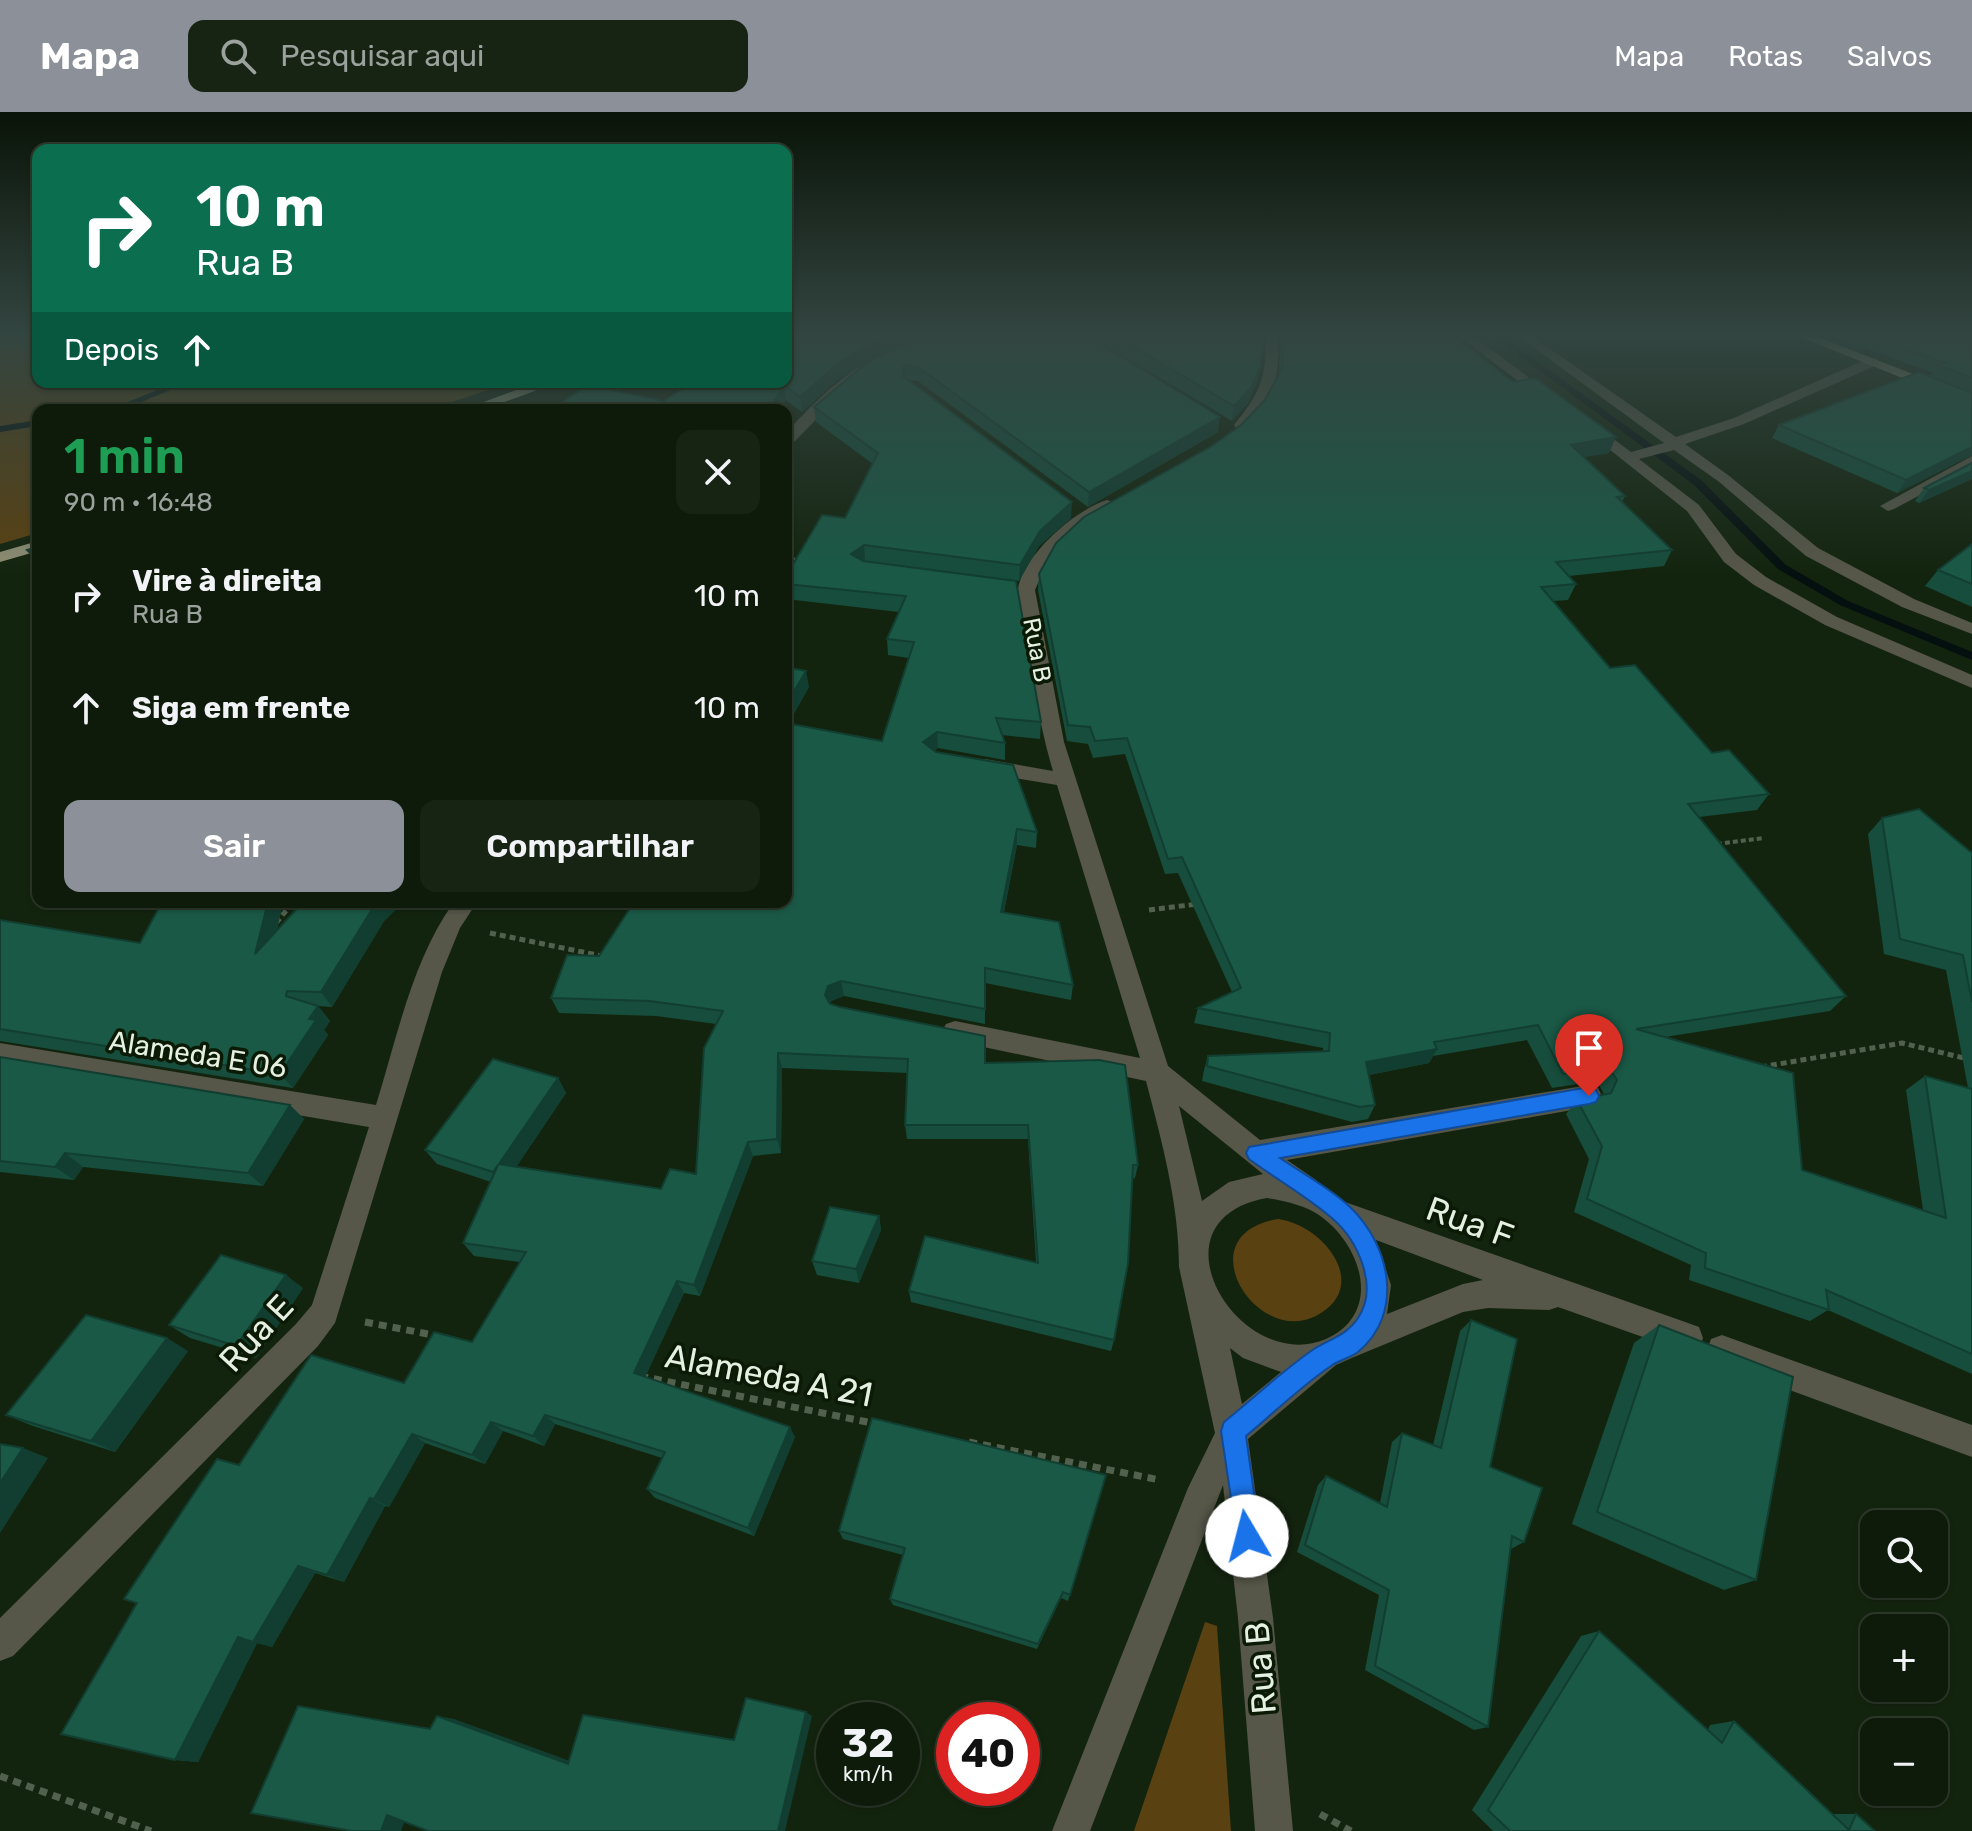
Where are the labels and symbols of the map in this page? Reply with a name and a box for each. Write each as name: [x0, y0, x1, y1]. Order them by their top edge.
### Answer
street label: Rua B: [1017, 615, 1057, 685]
pin: [1555, 1014, 1623, 1096]
street label: Alameda E 06: [107, 1024, 289, 1085]
street label: Rua F: [1421, 1188, 1519, 1257]
street label: Rua E: [211, 1286, 302, 1380]
street label: Alameda A 21: [662, 1335, 876, 1416]
position arrow: [1205, 1494, 1289, 1578]
street label: Rua B: [1236, 1620, 1285, 1716]
speed limit sign: 40: [936, 1702, 1040, 1806]

